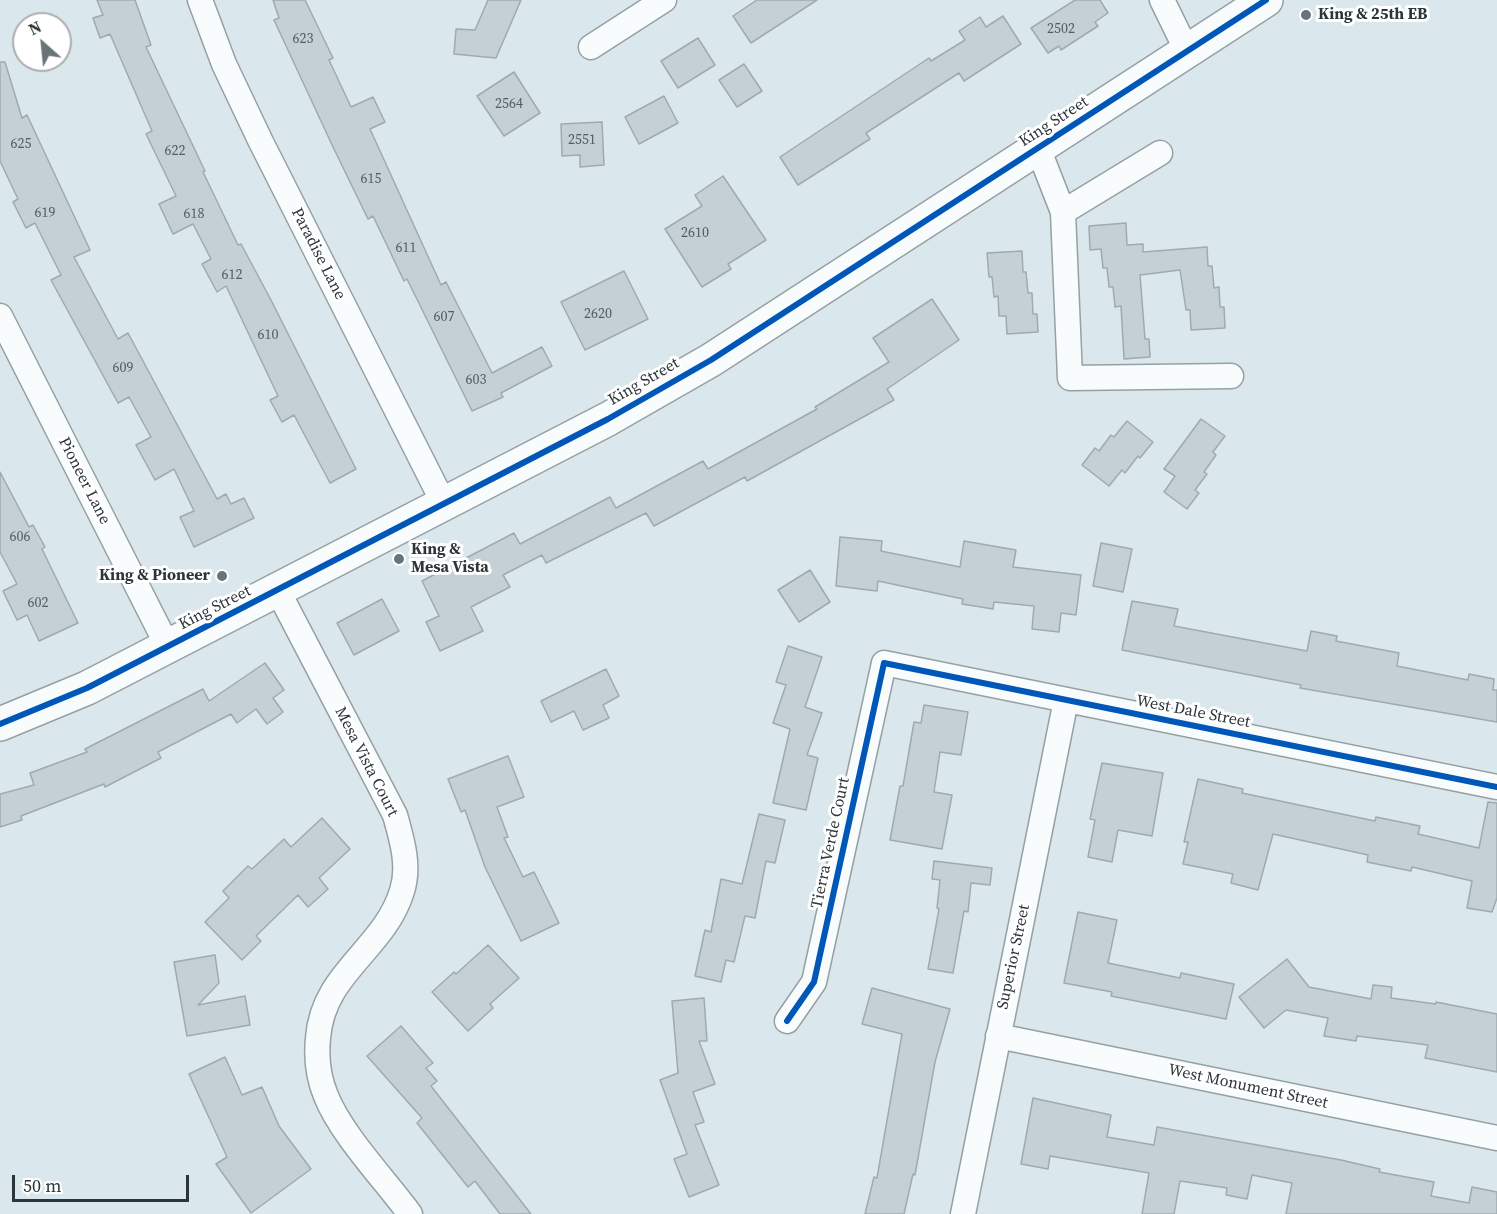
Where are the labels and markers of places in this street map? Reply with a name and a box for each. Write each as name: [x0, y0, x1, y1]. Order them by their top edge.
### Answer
place label: King & 25th EB: [1318, 5, 1427, 25]
marker: King & 25th EB: [1299, 8, 1313, 22]
place label: King & Mesa Vista: [411, 540, 489, 578]
marker: King & Mesa Vista: [392, 552, 406, 566]
place label: King & Pioneer: [99, 566, 210, 586]
marker: King & Pioneer: [215, 569, 229, 583]

